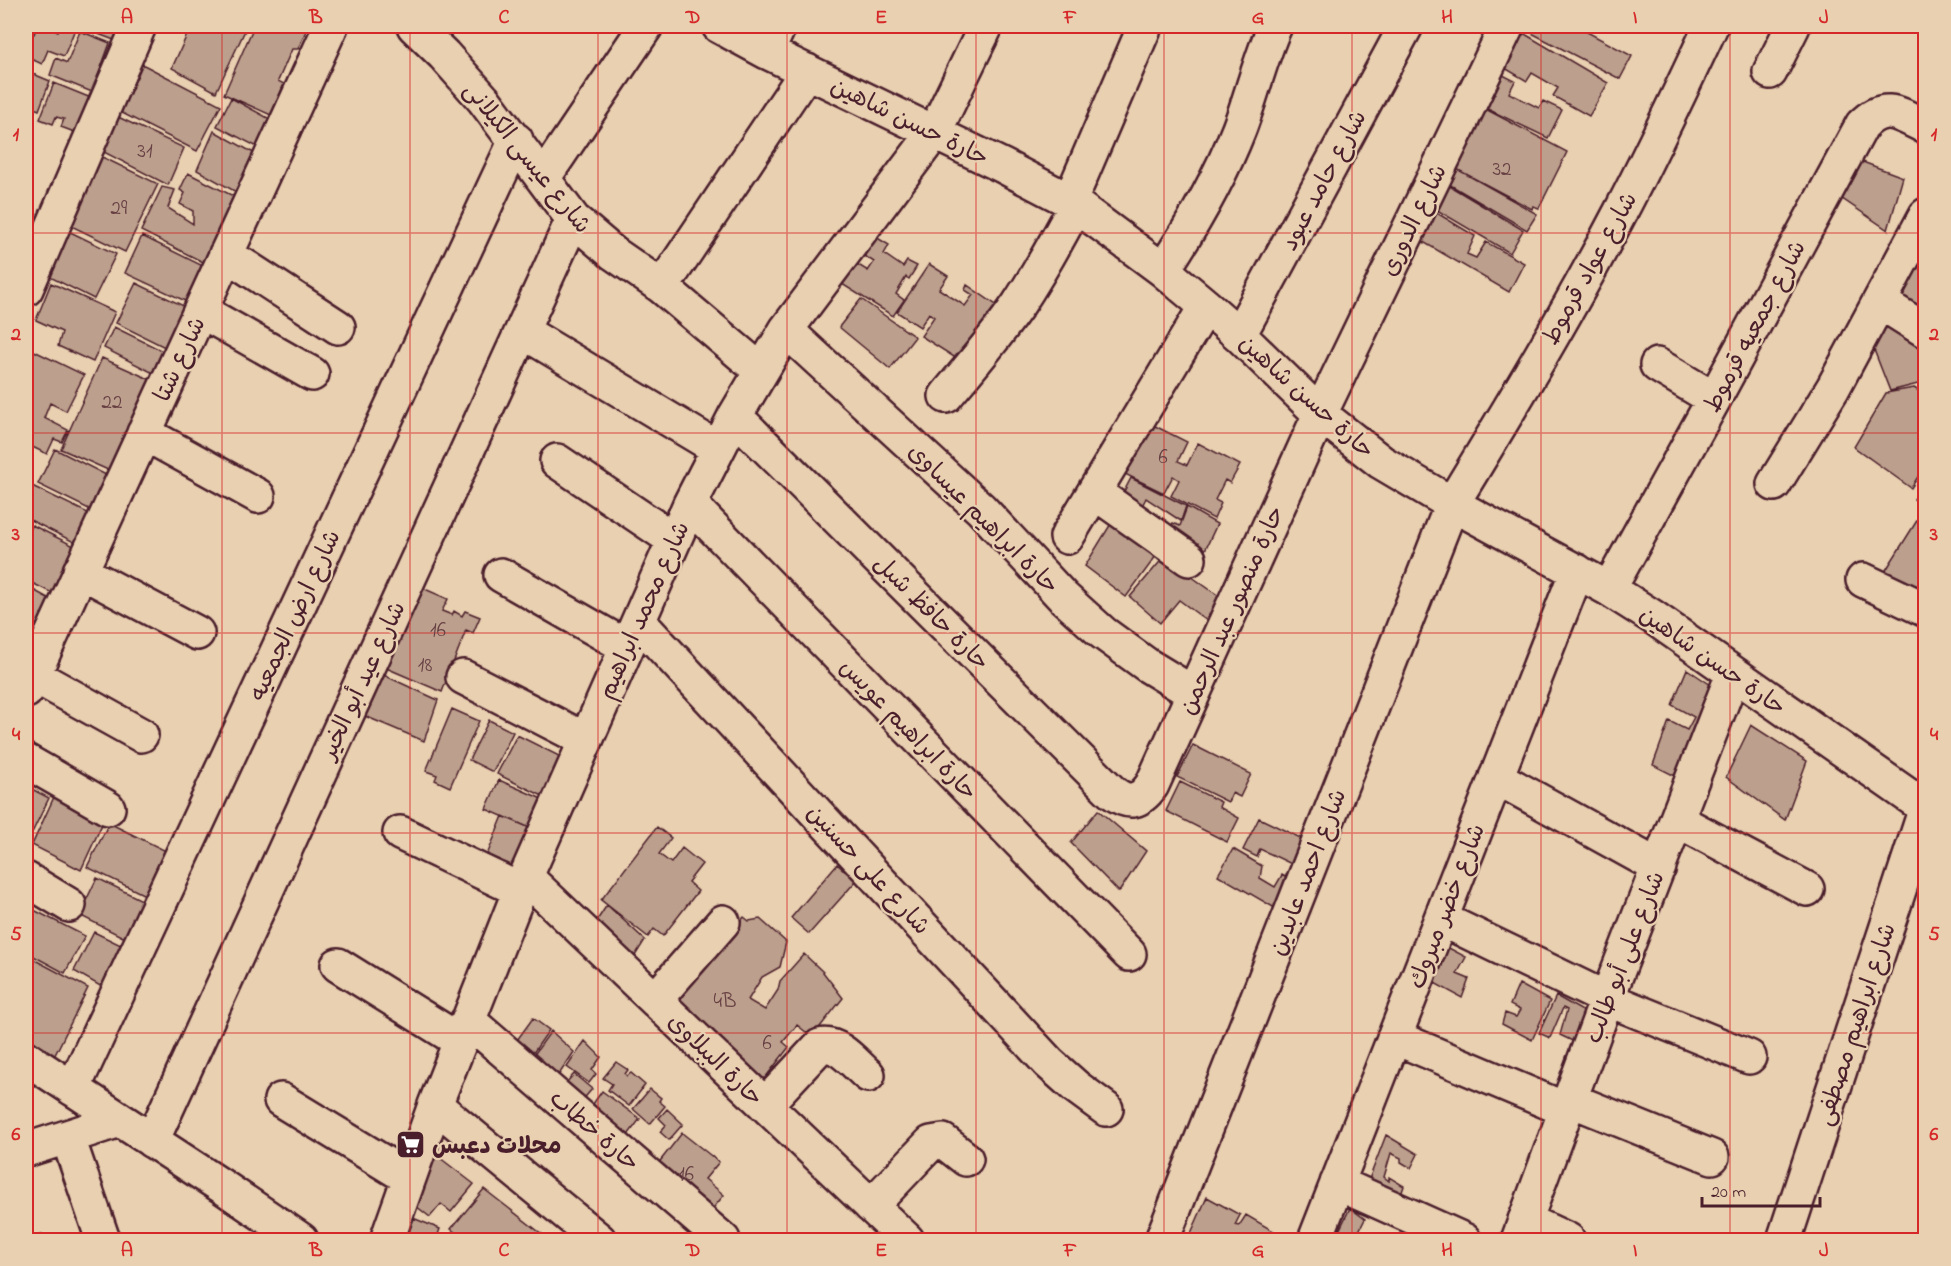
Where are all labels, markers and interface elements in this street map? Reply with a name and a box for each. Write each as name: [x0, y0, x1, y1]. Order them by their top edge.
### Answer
text: A: [121, 4, 133, 33]
text: B: [308, 4, 323, 33]
text: C: [499, 4, 510, 33]
text: D: [685, 4, 700, 33]
text: E: [875, 4, 887, 33]
text: F: [1063, 4, 1077, 33]
text: G: [1252, 4, 1265, 33]
text: H: [1441, 4, 1453, 33]
text: I: [1633, 4, 1638, 33]
text: J: [1819, 4, 1829, 33]
street label: حارة حسن شاهين: [824, 70, 994, 177]
street label: شارع عيسى الكيلانى: [454, 75, 598, 242]
street label: شارع حامد عبود: [1273, 105, 1377, 258]
text: 1: [13, 121, 20, 150]
text: 1: [1931, 121, 1938, 150]
house number: 31: [137, 137, 153, 167]
house number: 32: [1492, 155, 1512, 185]
street label: شارع الدورى: [1373, 159, 1457, 283]
street label: شارع عواد قرموط: [1535, 186, 1648, 352]
house number: 29: [111, 194, 128, 224]
street label: شارع جمعيه قرموط: [1696, 235, 1816, 419]
street label: شارع شتا: [146, 312, 216, 408]
text: 2: [10, 321, 21, 350]
text: 2: [1928, 321, 1939, 350]
street label: حارة حسن شاهين: [1230, 327, 1381, 468]
house number: 22: [102, 388, 122, 418]
street label: حارة ابراهيم عيساوى: [899, 436, 1066, 603]
house number: 6: [1158, 443, 1168, 473]
street label: حارة منصور عبد الرحمن: [1171, 501, 1295, 721]
street label: شارع محمد ابراهيم: [590, 516, 700, 706]
text: 3: [11, 521, 20, 550]
text: 3: [1929, 521, 1938, 550]
street label: شارع ارض الجمعيه: [241, 525, 351, 707]
street label: حارة حافظ شبل: [864, 548, 996, 680]
street label: شارع عيد أبو الخير: [311, 596, 416, 768]
street label: حارة حسن شاهين: [1631, 598, 1792, 726]
house number: 16: [430, 616, 446, 646]
house number: 18: [418, 651, 432, 681]
street label: حارة ابراهيم عويس: [830, 652, 984, 810]
text: 4: [12, 721, 21, 750]
text: 4: [1930, 721, 1939, 750]
street label: شارع احمد عابدين: [1261, 784, 1357, 961]
street label: شارع على حسنين: [797, 797, 937, 944]
street label: شارع خضر مبروك: [1401, 819, 1496, 995]
street label: شارع على أبو طالب: [1577, 867, 1675, 1049]
street label: شارع ابراهيم مصطفى: [1808, 919, 1907, 1131]
text: 5: [10, 921, 22, 950]
text: 5: [1928, 921, 1940, 950]
house number: 4B: [714, 987, 736, 1017]
street label: حارة الببلاوى: [658, 1006, 770, 1116]
house number: 6: [762, 1029, 772, 1059]
street label: حارة خطاب: [540, 1083, 646, 1181]
text: 6: [12, 1121, 21, 1150]
text: 6: [1930, 1121, 1939, 1150]
supermarket icon: محلات دعبس: [395, 1129, 427, 1161]
place label: محلات دعبس: [432, 1130, 561, 1165]
house number: 16: [678, 1160, 694, 1190]
scale bar: [1702, 1170, 1820, 1208]
text: 20 m: [1711, 1180, 1746, 1206]
text: A: [121, 1237, 133, 1266]
text: B: [308, 1237, 323, 1266]
text: C: [499, 1237, 510, 1266]
text: D: [685, 1237, 700, 1266]
text: E: [875, 1237, 887, 1266]
text: F: [1063, 1237, 1077, 1266]
text: G: [1252, 1237, 1265, 1266]
text: H: [1441, 1237, 1453, 1266]
text: I: [1633, 1237, 1638, 1266]
text: J: [1819, 1237, 1829, 1266]

